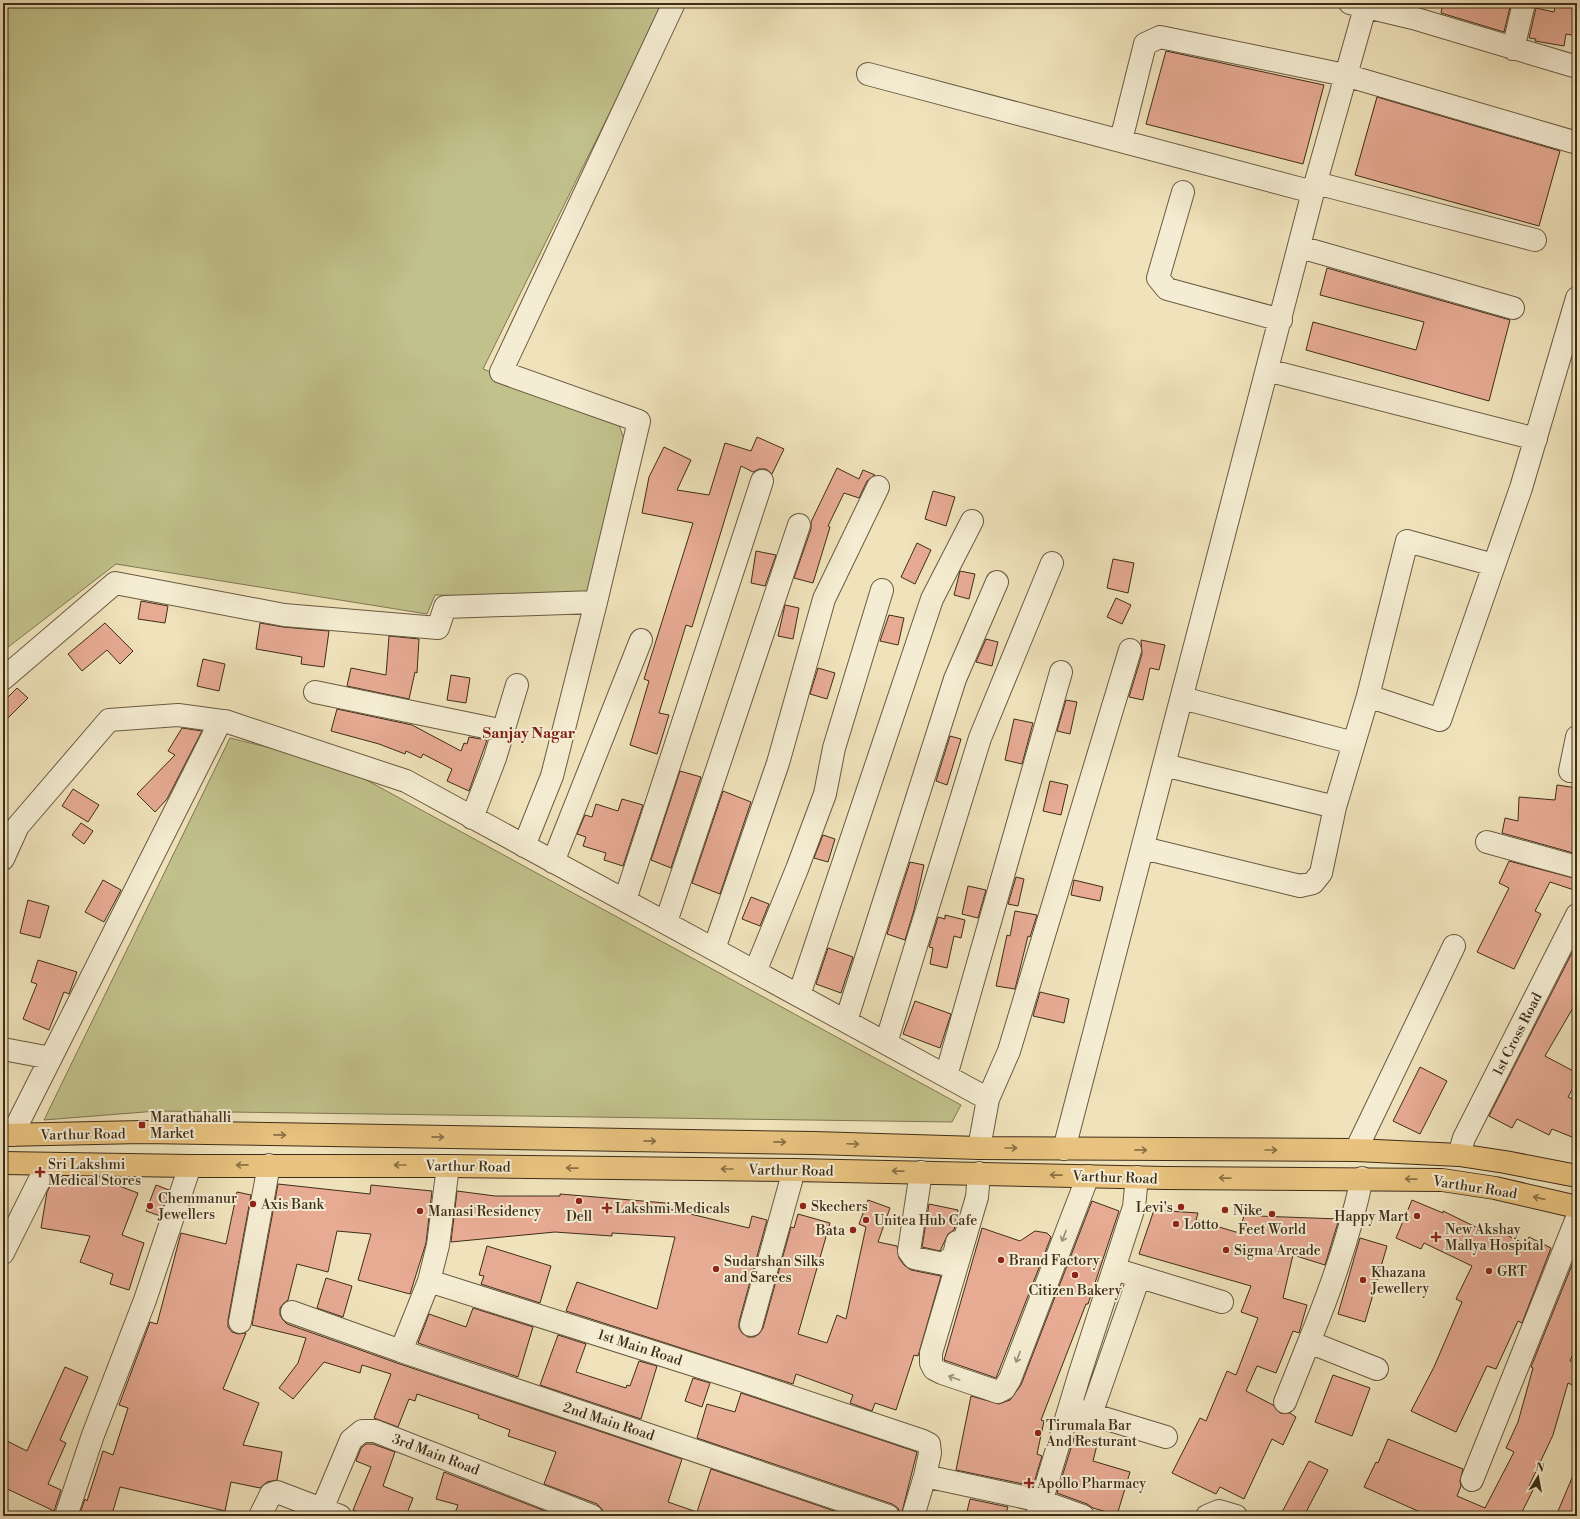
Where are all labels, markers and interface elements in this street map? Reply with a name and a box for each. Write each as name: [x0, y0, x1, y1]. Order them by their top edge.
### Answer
district label: Sanjay Nagar: [483, 724, 576, 743]
street label: 1st Cross Road: [1489, 990, 1547, 1079]
place label: Marathahalli Market: [150, 1109, 232, 1143]
marker: Marathahalli Market: [137, 1120, 147, 1130]
street label: Varthur Road: [39, 1125, 126, 1145]
one-way arrow: [273, 1131, 286, 1139]
one-way arrow: [431, 1134, 444, 1141]
one-way arrow: [643, 1137, 656, 1145]
one-way arrow: [773, 1138, 786, 1146]
one-way arrow: [846, 1140, 859, 1148]
one-way arrow: [1004, 1144, 1017, 1152]
one-way arrow: [1134, 1146, 1147, 1154]
one-way arrow: [1264, 1146, 1277, 1154]
place label: Sri Lakshmi Medical Stores: [48, 1156, 141, 1190]
street label: Varthur Road: [424, 1157, 511, 1177]
one-way arrow: [236, 1161, 249, 1169]
street label: Varthur Road: [747, 1161, 834, 1181]
one-way arrow: [394, 1162, 407, 1169]
one-way arrow: [566, 1164, 579, 1172]
one-way arrow: [721, 1165, 734, 1173]
marker: Sri Lakshmi Medical Stores: [35, 1167, 45, 1177]
one-way arrow: [892, 1167, 905, 1175]
street label: Varthur Road: [1071, 1167, 1158, 1188]
one-way arrow: [1050, 1171, 1063, 1179]
street label: Varthur Road: [1430, 1172, 1518, 1204]
one-way arrow: [1219, 1174, 1232, 1182]
one-way arrow: [1405, 1175, 1418, 1183]
place label: Chemmanur Jewellers: [157, 1190, 237, 1224]
one-way arrow: [1533, 1194, 1546, 1202]
place label: Axis Bank: [260, 1196, 325, 1214]
marker: Dell: [574, 1196, 584, 1206]
place label: Skechers: [811, 1198, 868, 1216]
marker: Axis Bank: [248, 1199, 258, 1209]
place label: Levi's: [1136, 1199, 1173, 1217]
place label: Lakshmi Medicals: [615, 1200, 730, 1218]
marker: Chemmanur Jewellers: [145, 1201, 155, 1211]
marker: Skechers: [798, 1201, 808, 1211]
marker: Levi's: [1176, 1202, 1186, 1212]
place label: Nike: [1233, 1202, 1262, 1220]
place label: Manasi Residency: [428, 1203, 541, 1221]
marker: Lakshmi Medicals: [602, 1203, 612, 1213]
marker: Nike: [1220, 1205, 1230, 1215]
marker: Manasi Residency: [415, 1206, 425, 1216]
place label: Dell: [566, 1208, 592, 1226]
place label: Happy Mart: [1334, 1208, 1409, 1226]
marker: Feet World: [1267, 1209, 1277, 1219]
marker: Happy Mart: [1412, 1211, 1422, 1221]
place label: Unitea Hub Cafe: [874, 1212, 977, 1230]
marker: Unitea Hub Cafe: [861, 1215, 871, 1225]
place label: Lotto: [1184, 1216, 1219, 1234]
marker: Lotto: [1171, 1219, 1181, 1229]
place label: Feet World: [1238, 1221, 1306, 1239]
place label: New Akshay Mallya Hospital: [1445, 1221, 1544, 1255]
place label: Bata: [815, 1222, 846, 1240]
marker: Bata: [848, 1225, 858, 1235]
one-way arrow: [1059, 1229, 1067, 1241]
marker: New Akshay Mallya Hospital: [1430, 1231, 1442, 1243]
place label: Sigma Arcade: [1234, 1242, 1321, 1260]
marker: Sigma Arcade: [1221, 1245, 1231, 1255]
place label: Brand Factory: [1008, 1252, 1100, 1270]
place label: Sudarshan Silks and Sarees: [724, 1253, 825, 1287]
marker: Brand Factory: [996, 1255, 1006, 1265]
place label: GRT: [1497, 1263, 1527, 1281]
marker: Sudarshan Silks and Sarees: [711, 1264, 721, 1274]
place label: Khazana Jewellery: [1370, 1264, 1430, 1298]
marker: GRT: [1484, 1266, 1494, 1276]
marker: Citizen Bakery: [1070, 1270, 1080, 1280]
marker: Khazana Jewellery: [1358, 1275, 1368, 1285]
place label: Citizen Bakery: [1028, 1282, 1122, 1300]
street label: 1st Main Road: [595, 1326, 684, 1370]
one-way arrow: [1013, 1351, 1021, 1363]
one-way arrow: [949, 1373, 961, 1381]
street label: 2nd Main Road: [561, 1399, 657, 1445]
place label: Tirumala Bar And Resturant: [1045, 1417, 1137, 1451]
marker: Tirumala Bar And Resturant: [1033, 1428, 1043, 1438]
street label: 3rd Main Road: [389, 1430, 482, 1480]
north arrow: [1518, 1457, 1558, 1497]
text: N: [1534, 1460, 1546, 1476]
place label: Apollo Pharmacy: [1036, 1475, 1146, 1493]
marker: Apollo Pharmacy: [1024, 1478, 1034, 1488]

